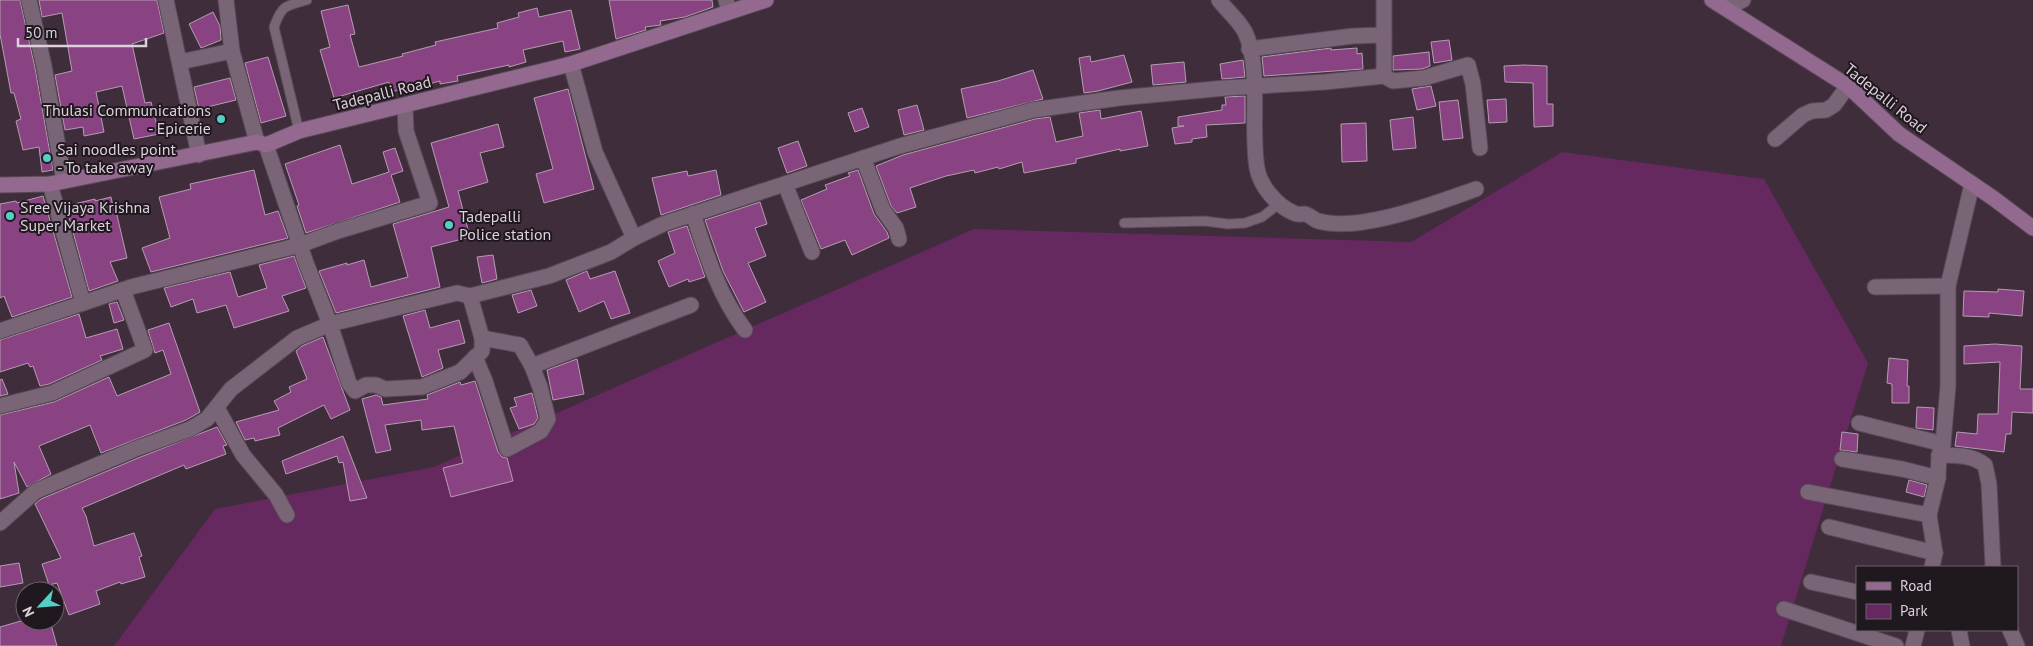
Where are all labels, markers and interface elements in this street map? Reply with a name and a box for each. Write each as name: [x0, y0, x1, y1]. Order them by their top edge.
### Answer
scale bar: [18, 15, 145, 47]
text: 50 m: [25, 23, 58, 42]
street label: Tadepalli Road: [1841, 59, 1931, 137]
street label: Tadepalli Road: [331, 71, 433, 115]
place label: Thulasi Communications - Epicerie: [43, 100, 211, 138]
marker: Thulasi Communications - Epicerie: [215, 113, 227, 125]
place label: Sai noodles point - To take away: [57, 139, 177, 177]
marker: Sai noodles point - To take away: [41, 152, 53, 164]
place label: Sree Vijaya Krishna Super Market: [20, 197, 150, 235]
place label: Tadepalli Police station: [459, 206, 551, 244]
marker: Sree Vijaya Krishna Super Market: [4, 210, 16, 222]
marker: Tadepalli Police station: [443, 219, 455, 231]
legend: [1856, 566, 2018, 631]
text: Road: [1900, 576, 1932, 595]
north arrow: [15, 581, 65, 631]
text: Park: [1900, 601, 1928, 620]
text: N: [18, 604, 38, 620]

